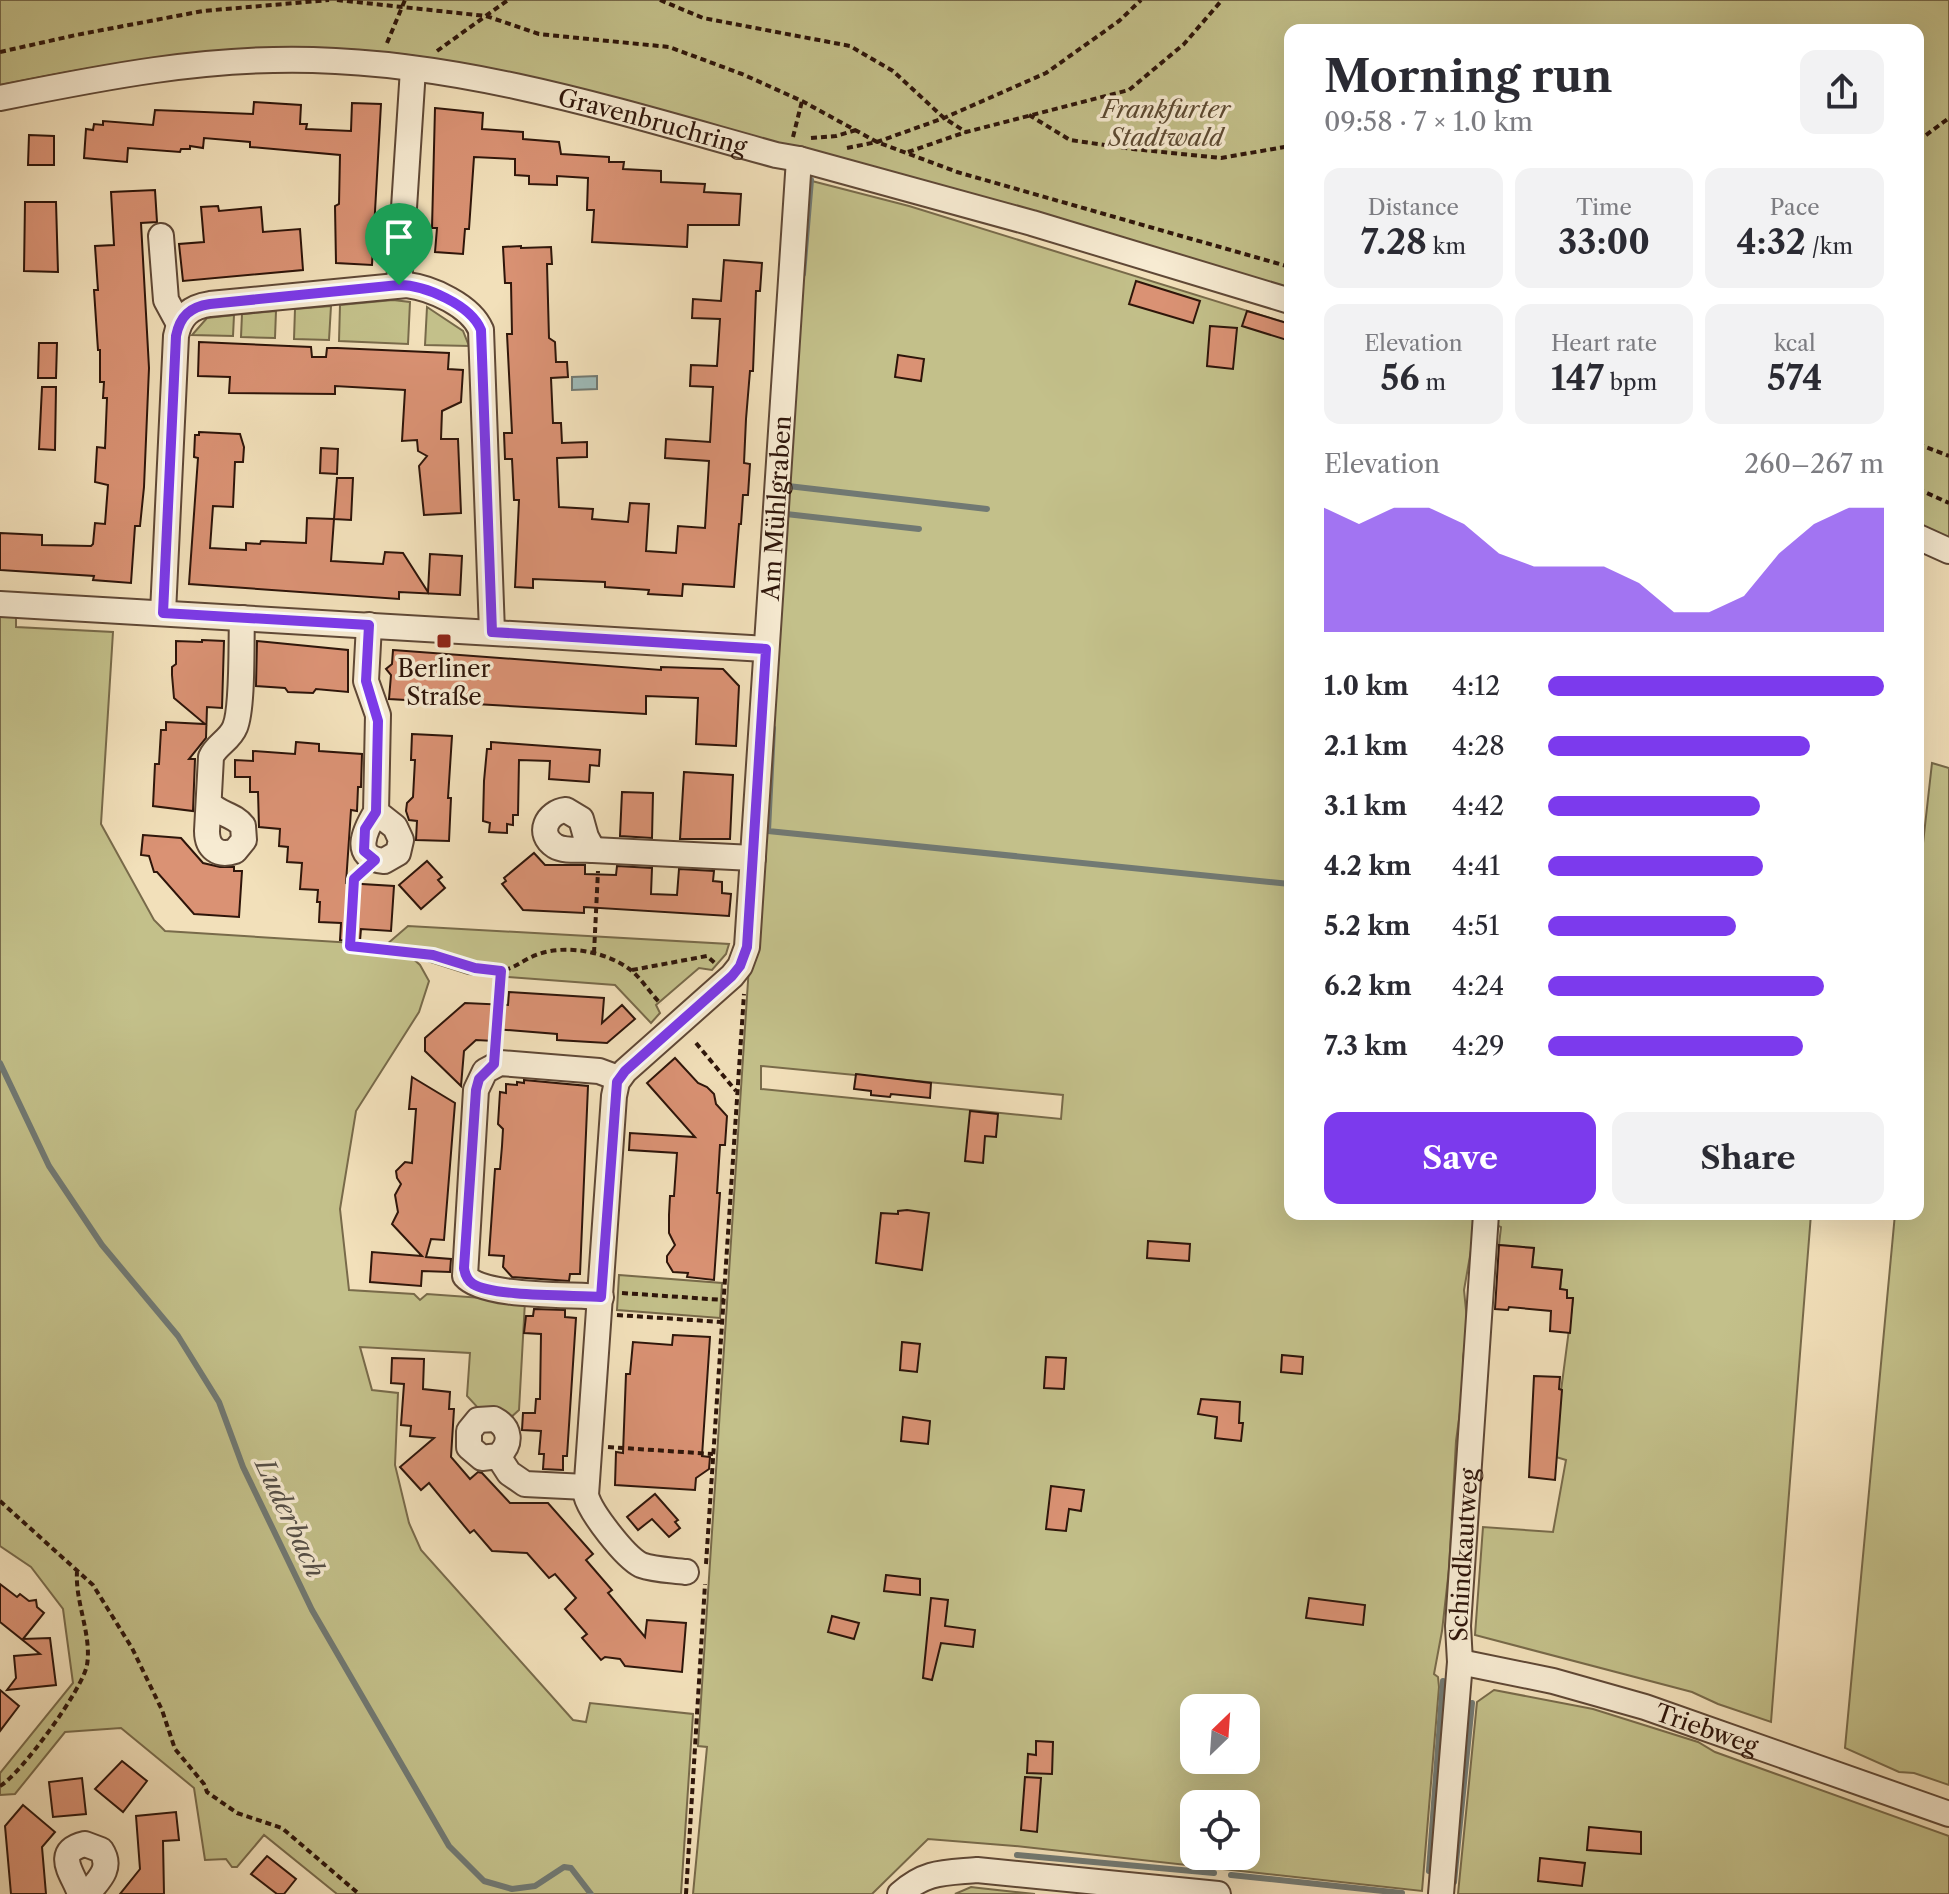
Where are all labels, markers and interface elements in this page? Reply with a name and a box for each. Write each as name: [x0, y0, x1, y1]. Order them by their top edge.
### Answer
text: Morning run: [1324, 49, 1613, 103]
button: share: [1800, 50, 1884, 134]
street label: Gravenbruchring: [555, 82, 751, 161]
park label: Frankfurter Stadtwald: [1100, 95, 1232, 152]
text: 09:58 · 7 × 1.0 km: [1324, 106, 1533, 138]
text: Distance: [1368, 194, 1459, 221]
text: Time: [1576, 194, 1632, 221]
text: Pace: [1770, 194, 1820, 221]
pin: [365, 203, 433, 285]
icon: arrive: [377, 215, 421, 259]
text: 7.28: [1361, 221, 1427, 263]
text: 33:00: [1558, 221, 1650, 263]
text: 4:32: [1736, 221, 1806, 263]
text: km: [1427, 233, 1466, 260]
text: /km: [1806, 233, 1853, 260]
text: Elevation: [1364, 330, 1462, 357]
text: Heart rate: [1551, 330, 1657, 357]
text: kcal: [1774, 330, 1815, 357]
text: 56: [1381, 357, 1420, 399]
text: 147: [1551, 357, 1604, 399]
text: 574: [1767, 357, 1822, 399]
text: m: [1420, 369, 1446, 396]
text: bpm: [1604, 369, 1657, 396]
street label: Am Mühlgraben: [755, 414, 797, 602]
text: Elevation: [1324, 448, 1440, 480]
text: 260–267 m: [1744, 448, 1884, 480]
marker: Berliner Straße: [435, 632, 453, 650]
place label: Berliner Straße: [397, 654, 491, 711]
text: 1.0 km: [1324, 670, 1409, 702]
text: 4:12: [1452, 670, 1500, 702]
text: 2.1 km: [1324, 730, 1408, 762]
text: 4:28: [1452, 730, 1505, 762]
text: 3.1 km: [1324, 790, 1407, 822]
text: 4:42: [1452, 790, 1504, 822]
text: 4.2 km: [1324, 850, 1412, 882]
text: 4:41: [1452, 850, 1500, 882]
text: 5.2 km: [1324, 910, 1410, 942]
text: 4:51: [1452, 910, 1499, 942]
text: 6.2 km: [1324, 970, 1412, 1002]
text: 4:24: [1452, 970, 1504, 1002]
text: 7.3 km: [1324, 1030, 1408, 1062]
text: 4:29: [1452, 1030, 1505, 1062]
button: Save: [1324, 1112, 1596, 1204]
button: Share: [1612, 1112, 1884, 1204]
water label: Luderbach: [248, 1451, 332, 1583]
street label: Schindkautweg: [1443, 1467, 1483, 1642]
north arrow: [1180, 1694, 1260, 1774]
map controls: [1180, 1694, 1260, 1870]
street label: Triebweg: [1652, 1697, 1762, 1760]
button: locate: [1180, 1790, 1260, 1870]

